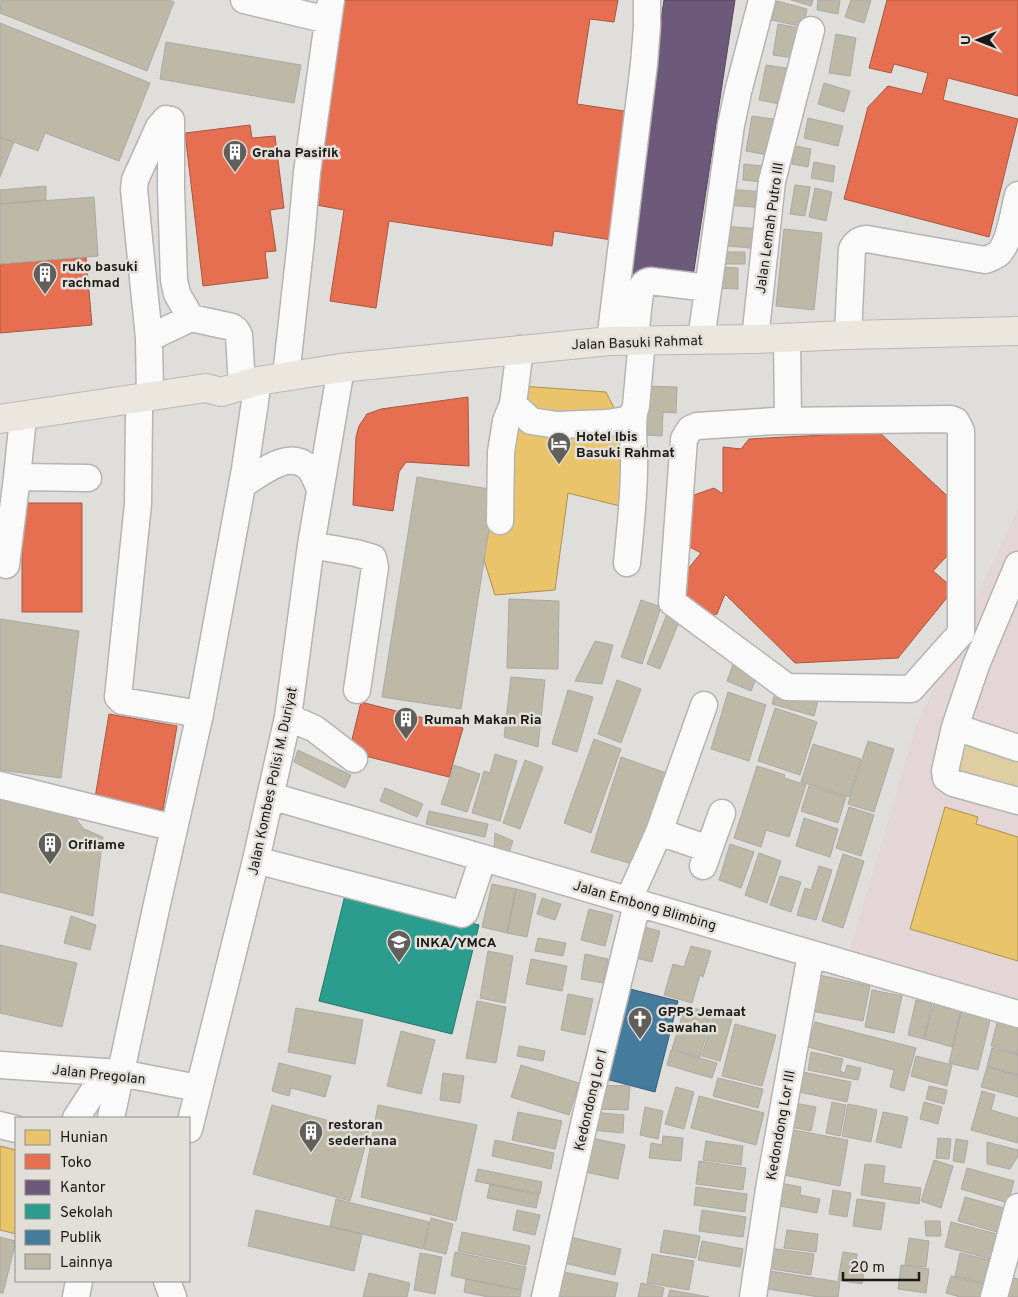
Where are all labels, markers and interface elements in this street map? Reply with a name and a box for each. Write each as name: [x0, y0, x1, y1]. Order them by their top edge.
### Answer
north arrow: [953, 15, 1003, 65]
text: U: [958, 35, 975, 45]
building icon: Graha Pasifik: [222, 139, 248, 173]
place label: Graha Pasifik: [252, 145, 339, 162]
street label: Jalan Lemah Putro III: [753, 161, 788, 295]
place label: ruko basuki rachmad: [62, 259, 138, 292]
building icon: ruko basuki rachmad: [32, 261, 58, 295]
street label: Jalan Basuki Rahmat: [571, 333, 703, 354]
place label: Hotel Ibis Basuki Rahmat: [576, 429, 675, 462]
hotel icon: Hotel Ibis Basuki Rahmat: [546, 431, 572, 465]
street label: Jalan Kombes Polisi M. Duriyat: [245, 686, 302, 877]
building icon: Rumah Makan Ria: [393, 706, 419, 740]
place label: Rumah Makan Ria: [424, 712, 541, 729]
building icon: Oriflame: [37, 831, 63, 865]
place label: Oriflame: [68, 837, 125, 854]
street label: Jalan Embong Blimbing: [571, 878, 718, 935]
school or university icon: INKA/YMCA: [386, 929, 412, 963]
place label: INKA/YMCA: [416, 935, 497, 952]
place label: GPPS Jemaat Sawahan: [658, 1004, 746, 1037]
church icon: GPPS Jemaat Sawahan: [627, 1006, 653, 1040]
street label: Kedondong Lor I: [572, 1048, 611, 1153]
street label: Jalan Pregolan: [51, 1062, 146, 1089]
street label: Kedondong Lor III: [763, 1069, 800, 1182]
legend: [15, 1117, 190, 1282]
place label: restoran sederhana: [328, 1117, 397, 1150]
building icon: restoran sederhana: [298, 1119, 324, 1153]
text: Hunian: [60, 1129, 108, 1148]
text: Toko: [60, 1154, 92, 1173]
text: Kantor: [60, 1179, 106, 1198]
text: Sekolah: [60, 1204, 113, 1223]
text: Publik: [60, 1229, 102, 1248]
scale bar: [843, 1250, 919, 1282]
text: Lainnya: [60, 1254, 113, 1273]
text: 20 m: [850, 1259, 885, 1278]

